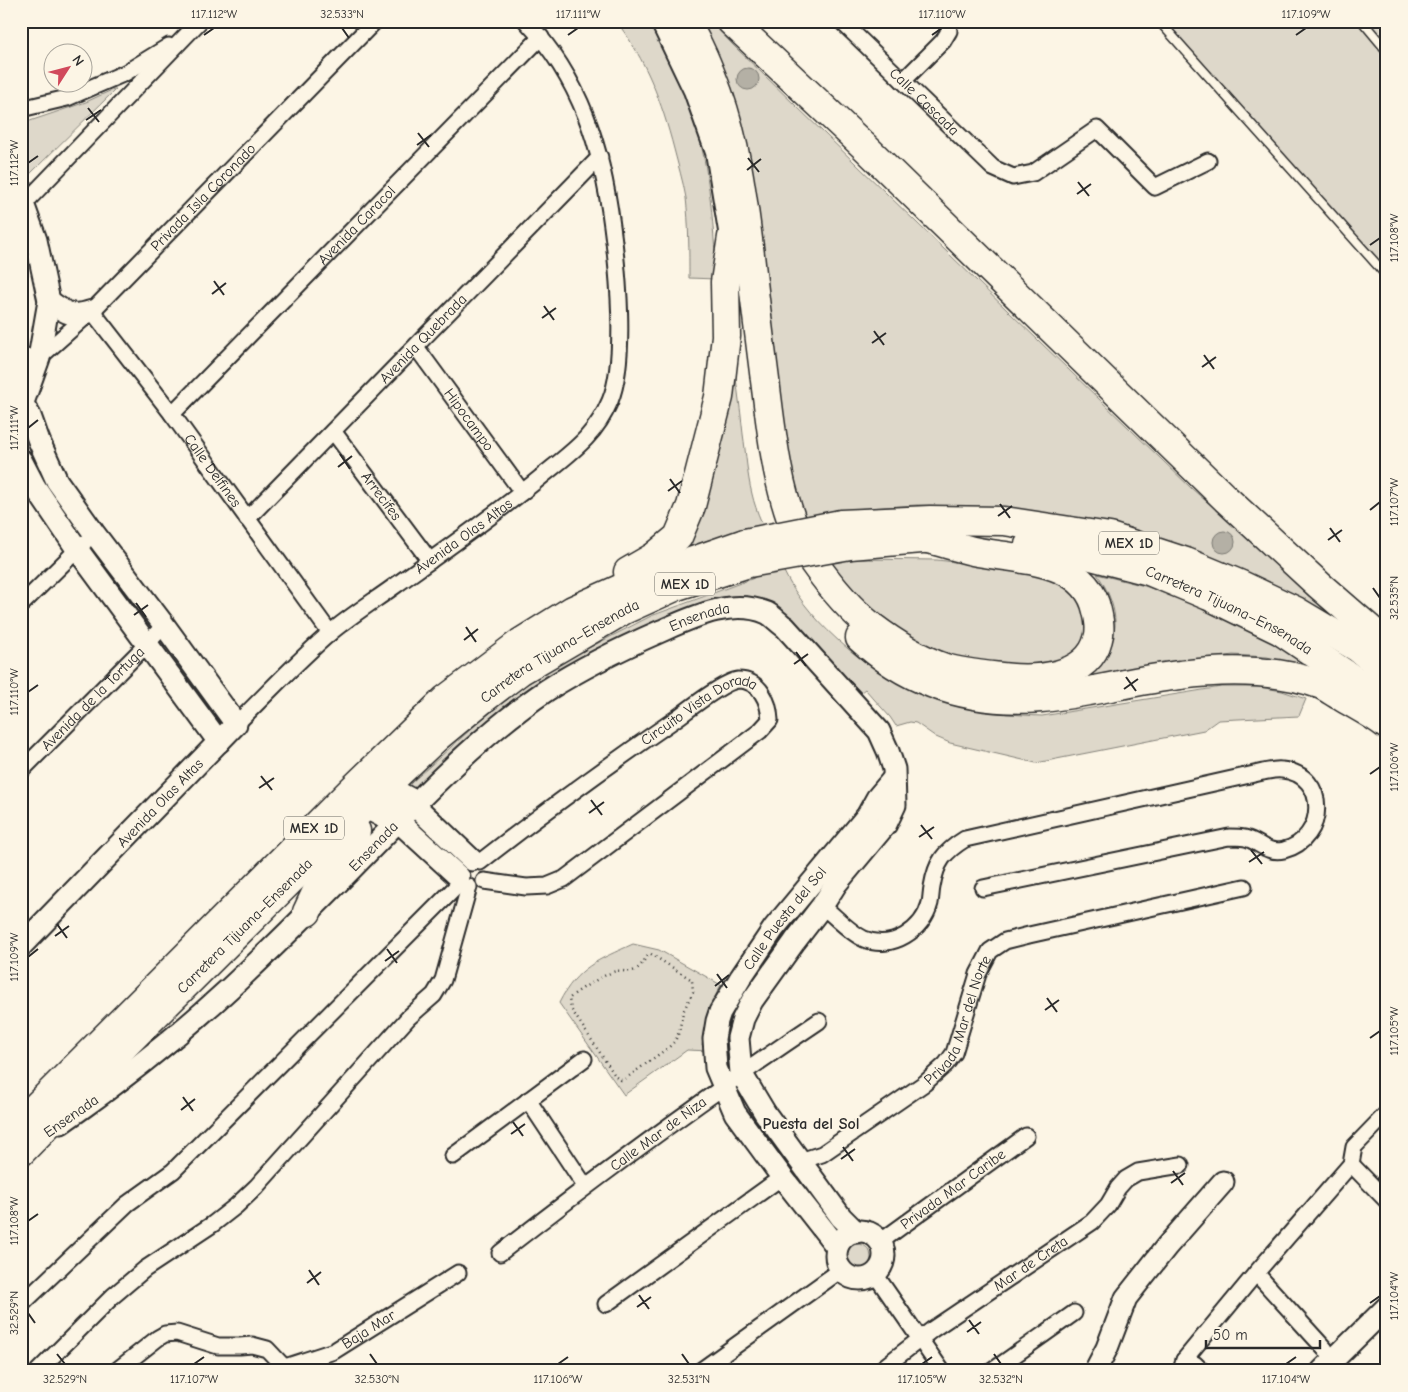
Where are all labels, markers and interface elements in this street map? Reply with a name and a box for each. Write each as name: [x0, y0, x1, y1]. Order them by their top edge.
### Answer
text: 117.112°W: [191, 7, 238, 21]
text: 32.533°N: [320, 7, 364, 21]
text: 117.111°W: [556, 7, 601, 21]
text: 117.110°W: [918, 7, 966, 21]
text: 117.109°W: [1282, 7, 1331, 21]
north arrow: [42, 42, 92, 92]
text: N: [69, 52, 88, 69]
street label: Calle Cascada: [886, 64, 963, 139]
text: 117.112°W: [7, 139, 21, 186]
street label: Privada Isla Coronado: [147, 140, 260, 255]
street label: Avenida Caracol: [314, 182, 399, 269]
text: 117.108°W: [1387, 213, 1401, 262]
street label: Avenida Quebrada: [375, 290, 470, 387]
street label: Hipocampo: [440, 385, 498, 455]
text: 117.111°W: [7, 405, 21, 450]
street label: Calle Delfines: [180, 430, 245, 511]
street label: Arrecifes: [357, 468, 405, 524]
text: 117.107°W: [1387, 477, 1401, 526]
street label: Avenida Olas Altas: [411, 494, 516, 578]
road number: MEX 1D: [1099, 532, 1159, 554]
street label: Carretera Tijuana–Ensenada: [1143, 562, 1316, 658]
road number: MEX 1D: [655, 572, 715, 596]
text: 32.535°N: [1387, 576, 1401, 620]
street label: Carretera Tijuana–Ensenada: [477, 595, 642, 707]
street label: Ensenada: [666, 599, 731, 635]
street label: Avenida de la Tortuga: [37, 643, 148, 754]
text: 117.110°W: [7, 668, 21, 716]
street label: Circuito Vista Dorada: [637, 671, 761, 749]
text: 117.106°W: [1387, 742, 1401, 791]
street label: Avenida Olas Altas: [113, 755, 207, 851]
road number: MEX 1D: [284, 816, 344, 840]
street label: Ensenada: [345, 818, 402, 875]
street label: Carretera Tijuana–Ensenada: [173, 855, 316, 997]
street label: Calle Puesta del Sol: [739, 863, 830, 974]
text: 117.109°W: [7, 932, 21, 981]
street label: Privada Mar del Norte: [920, 952, 995, 1089]
text: 117.105°W: [1387, 1006, 1401, 1055]
street label: Ensenada: [40, 1091, 102, 1141]
street label: Calle Mar de Niza: [606, 1093, 710, 1175]
district label: Puesta del Sol: [763, 1115, 859, 1133]
street label: Privada Mar Caribe: [897, 1145, 1009, 1233]
text: 117.108°W: [7, 1196, 21, 1245]
street label: Mar de Creta: [990, 1232, 1071, 1295]
text: 117.104°W: [1387, 1271, 1401, 1320]
text: 32.529°N: [7, 1291, 21, 1335]
street label: Baja Mar: [338, 1306, 399, 1353]
scale bar: [1206, 1317, 1319, 1349]
text: 50 m: [1213, 1326, 1248, 1344]
text: 32.529°N: [43, 1372, 87, 1386]
text: 117.107°W: [170, 1372, 219, 1386]
text: 32.530°N: [355, 1372, 399, 1386]
text: 117.106°W: [534, 1372, 583, 1386]
text: 32.531°N: [668, 1372, 710, 1386]
text: 117.105°W: [898, 1372, 947, 1386]
text: 32.532°N: [979, 1372, 1023, 1386]
text: 117.104°W: [1262, 1372, 1311, 1386]

